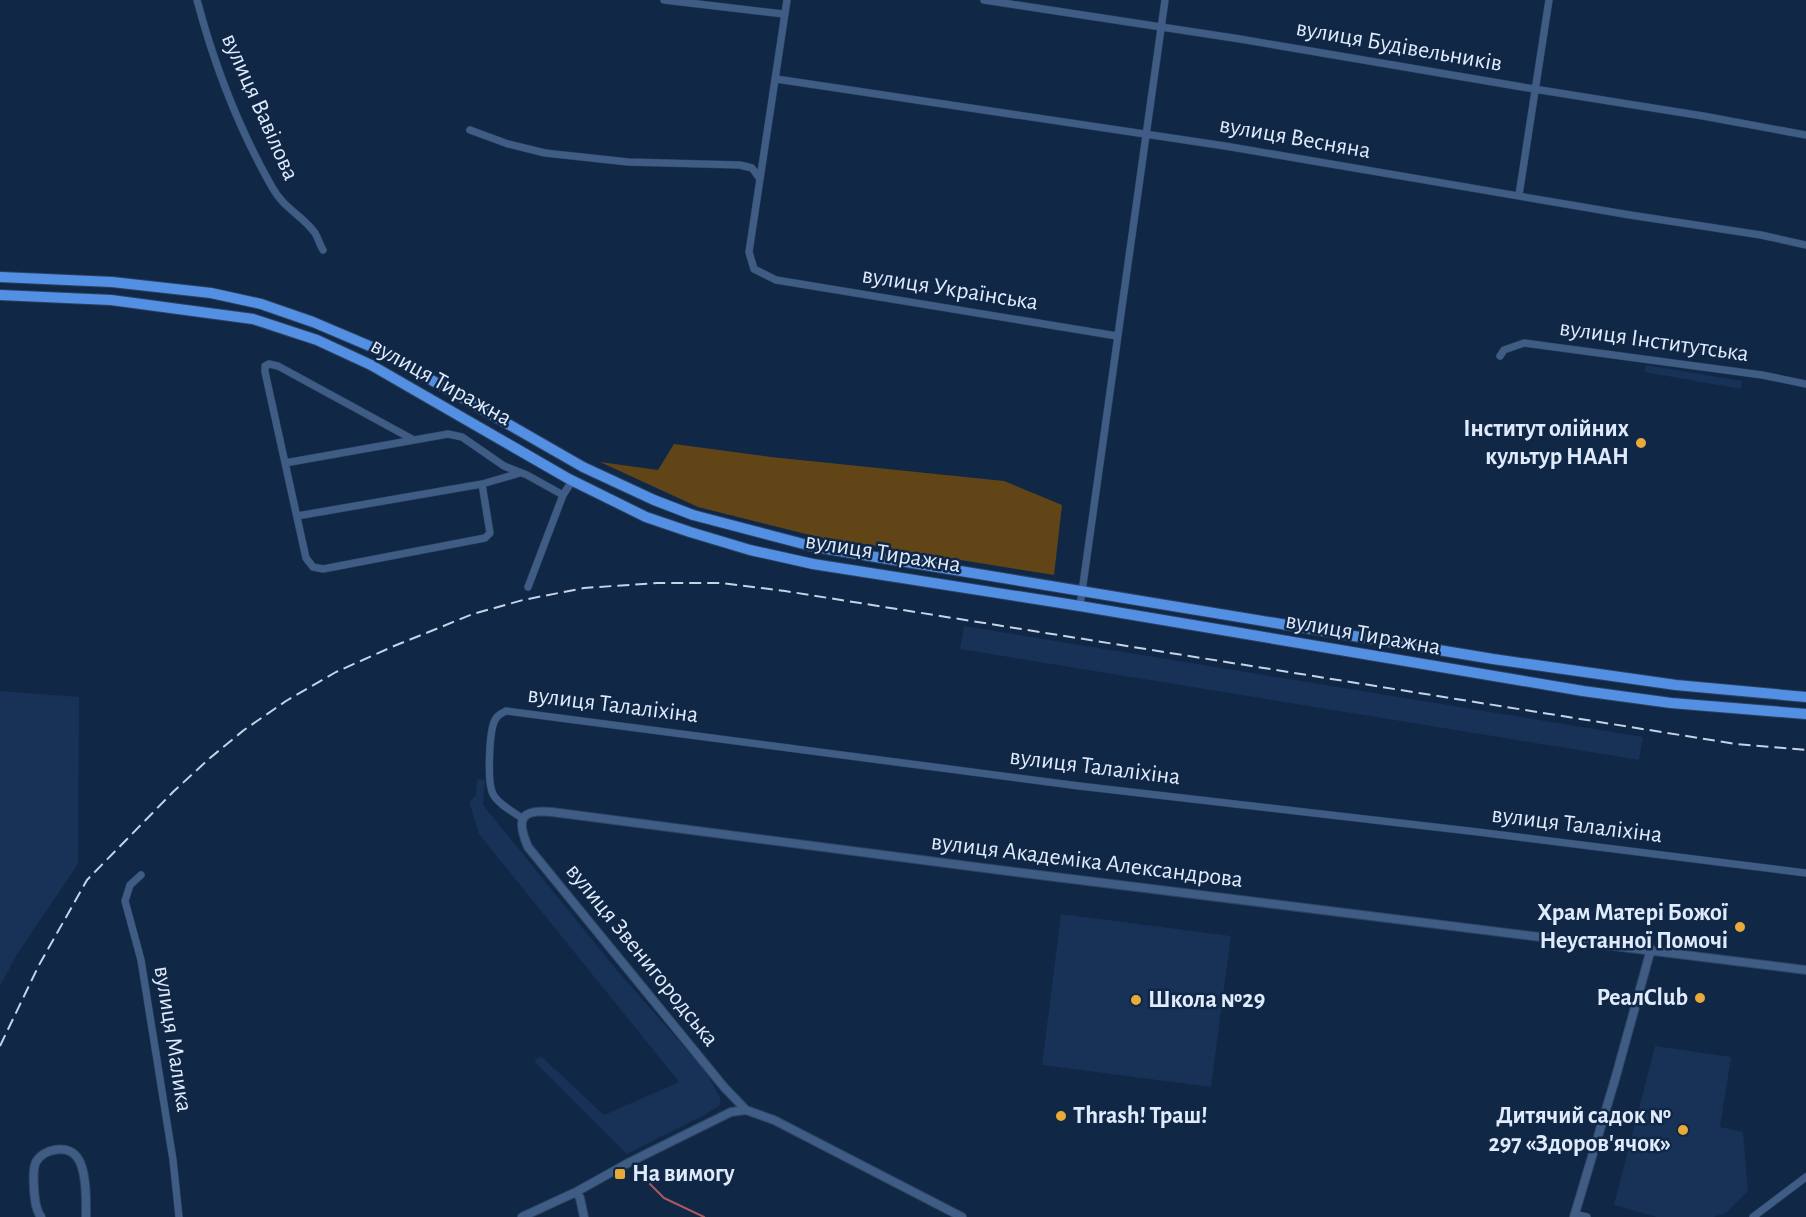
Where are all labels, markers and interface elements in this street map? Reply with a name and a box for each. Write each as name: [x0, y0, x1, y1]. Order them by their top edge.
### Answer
street label: вулиця Будівельників: [1294, 16, 1504, 76]
street label: вулиця Вавілова: [217, 30, 303, 184]
street label: вулиця Весняна: [1217, 113, 1373, 163]
street label: вулиця Українська: [860, 263, 1040, 315]
street label: вулиця Інститутська: [1558, 316, 1750, 366]
street label: вулиця Тиражна: [366, 333, 516, 431]
place label: Інститут олійних культур НААН: [1463, 417, 1629, 469]
marker: Інститут олійних культур НААН: [1634, 436, 1648, 450]
street label: вулиця Тиражна: [804, 529, 963, 577]
street label: вулиця Тиражна: [1284, 609, 1442, 659]
street label: вулиця Талаліхіна: [526, 683, 700, 727]
street label: вулиця Талаліхіна: [1008, 745, 1182, 789]
street label: вулиця Талаліхіна: [1490, 803, 1664, 847]
street label: вулиця Академіка Александрова: [930, 830, 1244, 892]
street label: вулиця Звенигородська: [561, 859, 723, 1051]
place label: Храм Матері Божої Неустанної Помочі: [1537, 901, 1729, 953]
marker: Храм Матері Божої Неустанної Помочі: [1733, 920, 1747, 934]
street label: вулиця Малика: [150, 964, 196, 1114]
place label: РеалClub: [1596, 986, 1688, 1010]
place label: Школа №29: [1148, 988, 1265, 1012]
marker: РеалClub: [1693, 991, 1707, 1005]
marker: Школа №29: [1129, 993, 1143, 1007]
place label: Thrash! Траш!: [1073, 1104, 1208, 1128]
place label: Дитячий садок № 297 «Здоров'ячок»: [1488, 1104, 1671, 1156]
marker: Thrash! Траш!: [1054, 1109, 1068, 1123]
marker: Дитячий садок № 297 «Здоров'ячок»: [1676, 1123, 1690, 1137]
place label: На вимогу: [632, 1162, 735, 1186]
marker: На вимогу: [613, 1167, 627, 1181]

